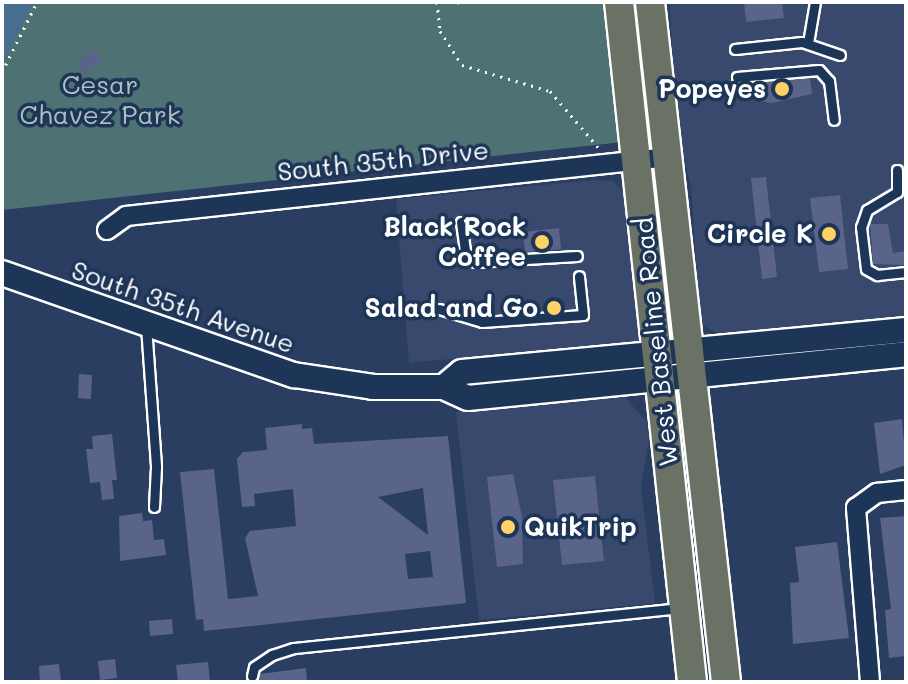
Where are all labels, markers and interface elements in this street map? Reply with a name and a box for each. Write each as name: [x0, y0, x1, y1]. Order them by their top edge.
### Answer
park label: Cesar Chavez Park: [20, 69, 180, 130]
place label: Popeyes: [658, 73, 766, 105]
marker: Popeyes: [773, 80, 791, 98]
street label: South 35th Drive: [276, 134, 490, 188]
place label: Black Rock Coffee: [383, 211, 526, 272]
street label: West Baseline Road: [627, 216, 685, 468]
place label: Circle K: [707, 218, 813, 250]
marker: Circle K: [820, 225, 838, 243]
marker: Black Rock Coffee: [533, 233, 551, 251]
street label: South 35th Avenue: [68, 254, 298, 360]
place label: Salad and Go: [364, 292, 538, 324]
marker: Salad and Go: [545, 299, 563, 317]
place label: QuikTrip: [524, 511, 637, 543]
marker: QuikTrip: [499, 518, 517, 536]

